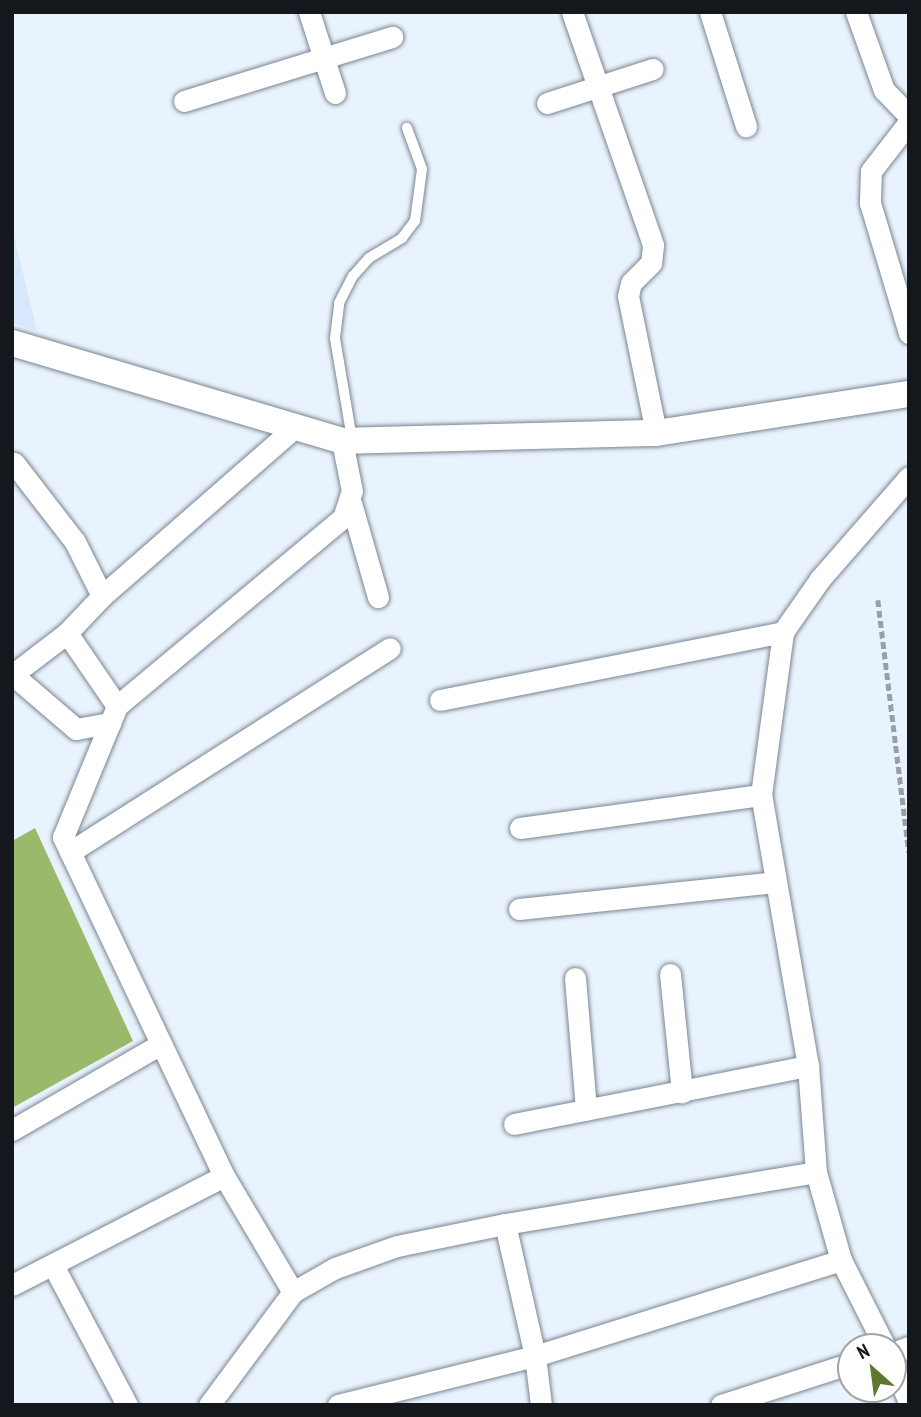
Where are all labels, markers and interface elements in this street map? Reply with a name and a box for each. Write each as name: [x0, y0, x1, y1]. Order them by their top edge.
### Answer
north arrow: [837, 1333, 907, 1403]
text: N: [853, 1338, 873, 1364]

